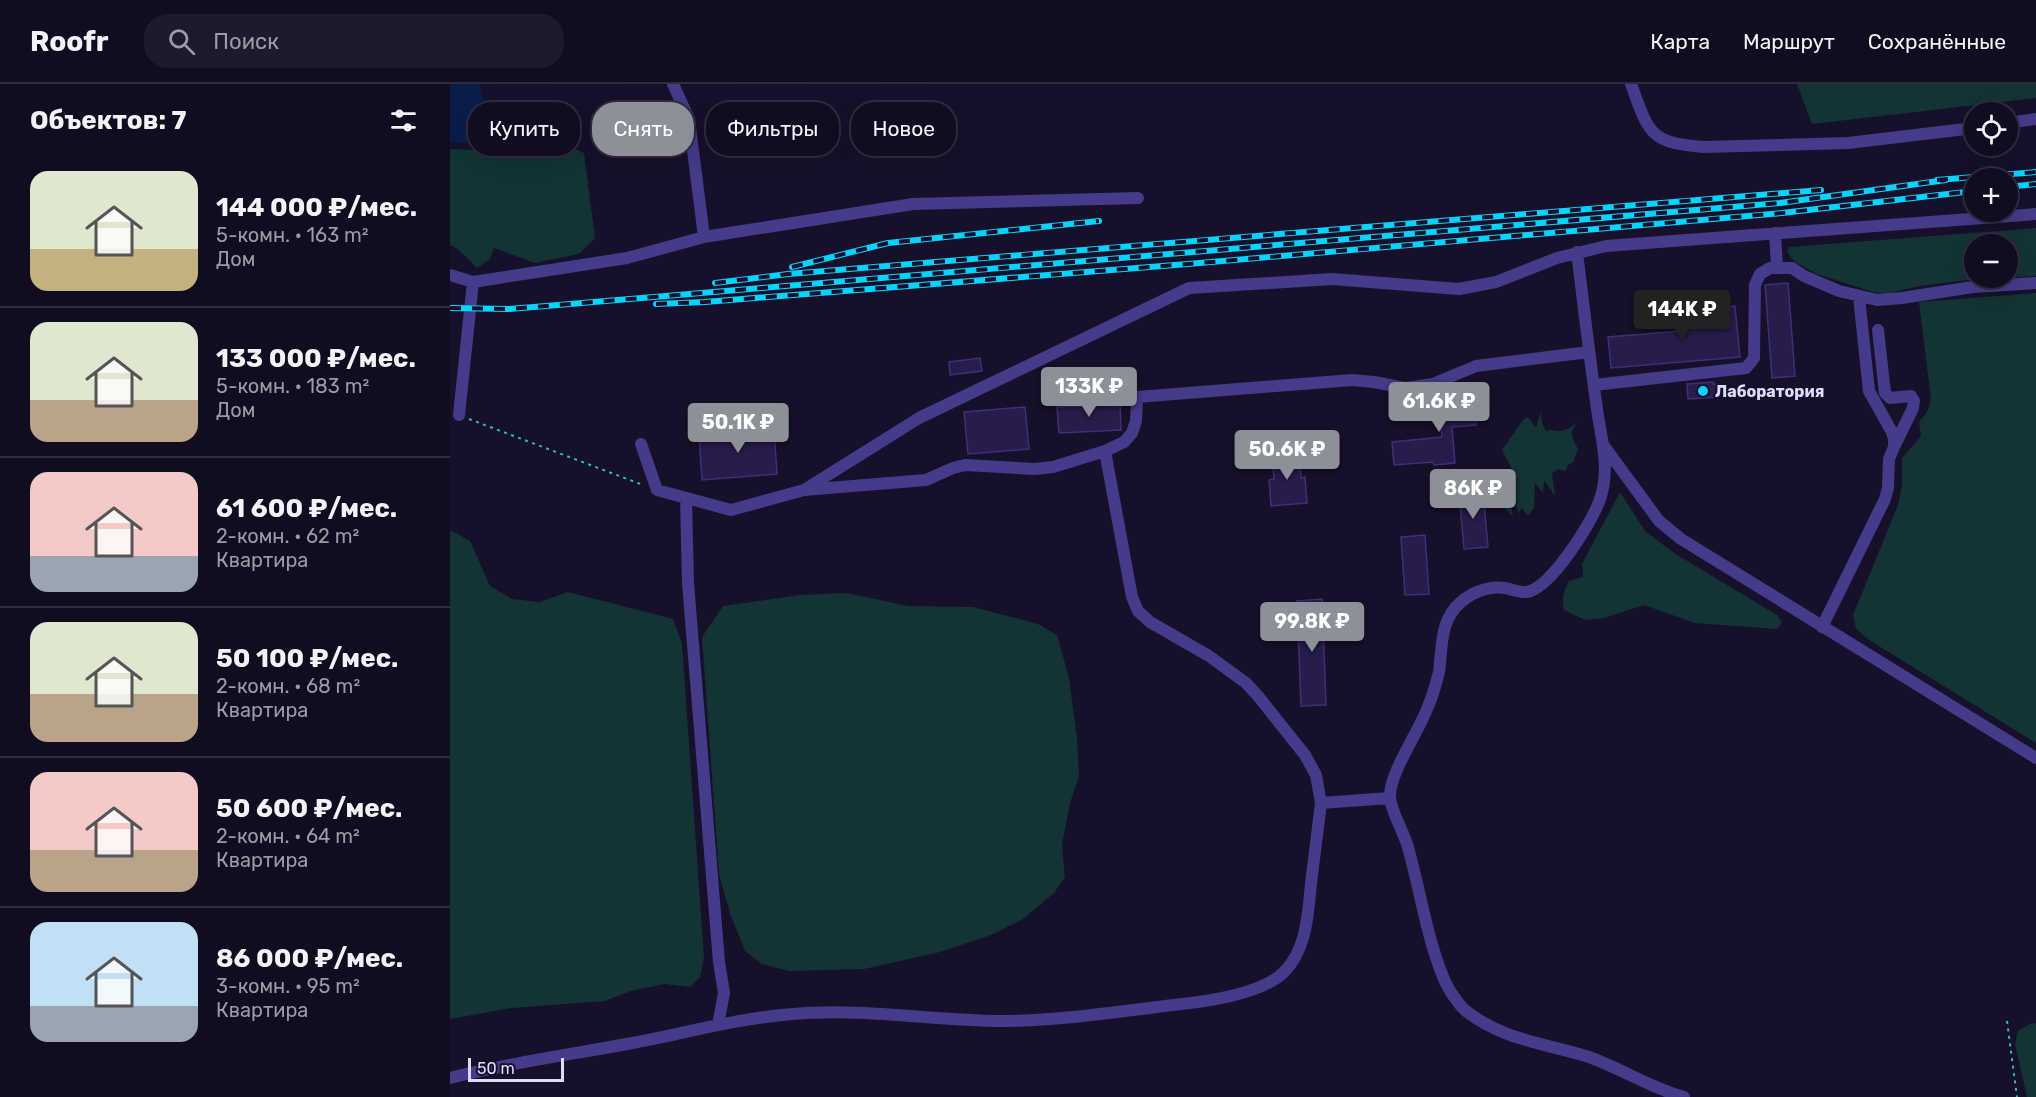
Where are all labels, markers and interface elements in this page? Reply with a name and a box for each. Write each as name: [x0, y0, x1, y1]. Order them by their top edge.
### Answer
search box: [144, 14, 564, 68]
text: Roofr: [30, 25, 108, 58]
icon: search: [165, 25, 198, 58]
text: Поиск: [213, 28, 279, 55]
text: Карта: [1650, 29, 1710, 54]
text: Маршрут: [1743, 29, 1835, 54]
text: Сохранённые: [1868, 29, 2006, 54]
chip: Купить: [468, 102, 580, 156]
chip: Снять: [592, 102, 694, 156]
chip: Фильтры: [706, 102, 839, 156]
chip: Новое: [851, 102, 956, 156]
map controls: [1964, 102, 2018, 288]
button: locate: [1964, 102, 2018, 156]
icon: filters: [387, 104, 420, 137]
text: Объектов: 7: [30, 105, 186, 136]
button: +: [1964, 168, 2018, 222]
text: 144 000 ₽/мес.: [216, 192, 417, 223]
icon: home: [78, 195, 150, 267]
text: 5-комн. · 163 m²: [216, 223, 369, 247]
button: −: [1964, 234, 2018, 288]
text: Дом: [216, 247, 255, 271]
pin: 144K ₽: [1633, 290, 1731, 341]
text: 144K ₽: [1647, 297, 1717, 321]
text: 133 000 ₽/мес.: [216, 343, 416, 374]
icon: home: [78, 346, 150, 418]
pin: 133K ₽: [1040, 367, 1138, 418]
text: 5-комн. · 183 m²: [216, 374, 369, 398]
text: 133K ₽: [1055, 374, 1123, 398]
pin: 61.6K ₽: [1384, 382, 1494, 433]
place label: Лаборатория: [1715, 382, 1824, 401]
marker: Лаборатория: [1696, 384, 1710, 398]
text: 61.6K ₽: [1403, 389, 1475, 413]
text: Дом: [216, 398, 255, 422]
pin: 50.1K ₽: [683, 403, 793, 454]
text: 50.1K ₽: [702, 410, 774, 434]
pin: 50.6K ₽: [1232, 430, 1342, 481]
text: 50.6K ₽: [1249, 437, 1325, 461]
pin: 86K ₽: [1431, 469, 1515, 520]
text: 86K ₽: [1444, 476, 1502, 500]
text: 61 600 ₽/мес.: [216, 493, 397, 524]
icon: home: [78, 496, 150, 568]
text: 2-комн. · 62 m²: [216, 524, 359, 548]
text: Квартира: [216, 548, 308, 572]
pin: 99.8K ₽: [1257, 602, 1367, 653]
text: 99.8K ₽: [1274, 609, 1350, 633]
text: 50 100 ₽/мес.: [216, 643, 398, 674]
icon: home: [78, 646, 150, 718]
text: 2-комн. · 68 m²: [216, 674, 360, 698]
text: Квартира: [216, 698, 308, 722]
text: 50 600 ₽/мес.: [216, 793, 402, 824]
icon: home: [78, 796, 150, 868]
text: 2-комн. · 64 m²: [216, 824, 360, 848]
text: Квартира: [216, 848, 308, 872]
text: 86 000 ₽/мес.: [216, 943, 403, 974]
icon: home: [78, 946, 150, 1018]
text: 3-комн. · 95 m²: [216, 974, 360, 998]
text: Квартира: [216, 998, 308, 1022]
scale bar: [468, 1055, 564, 1082]
text: 50 m: [477, 1059, 515, 1078]

